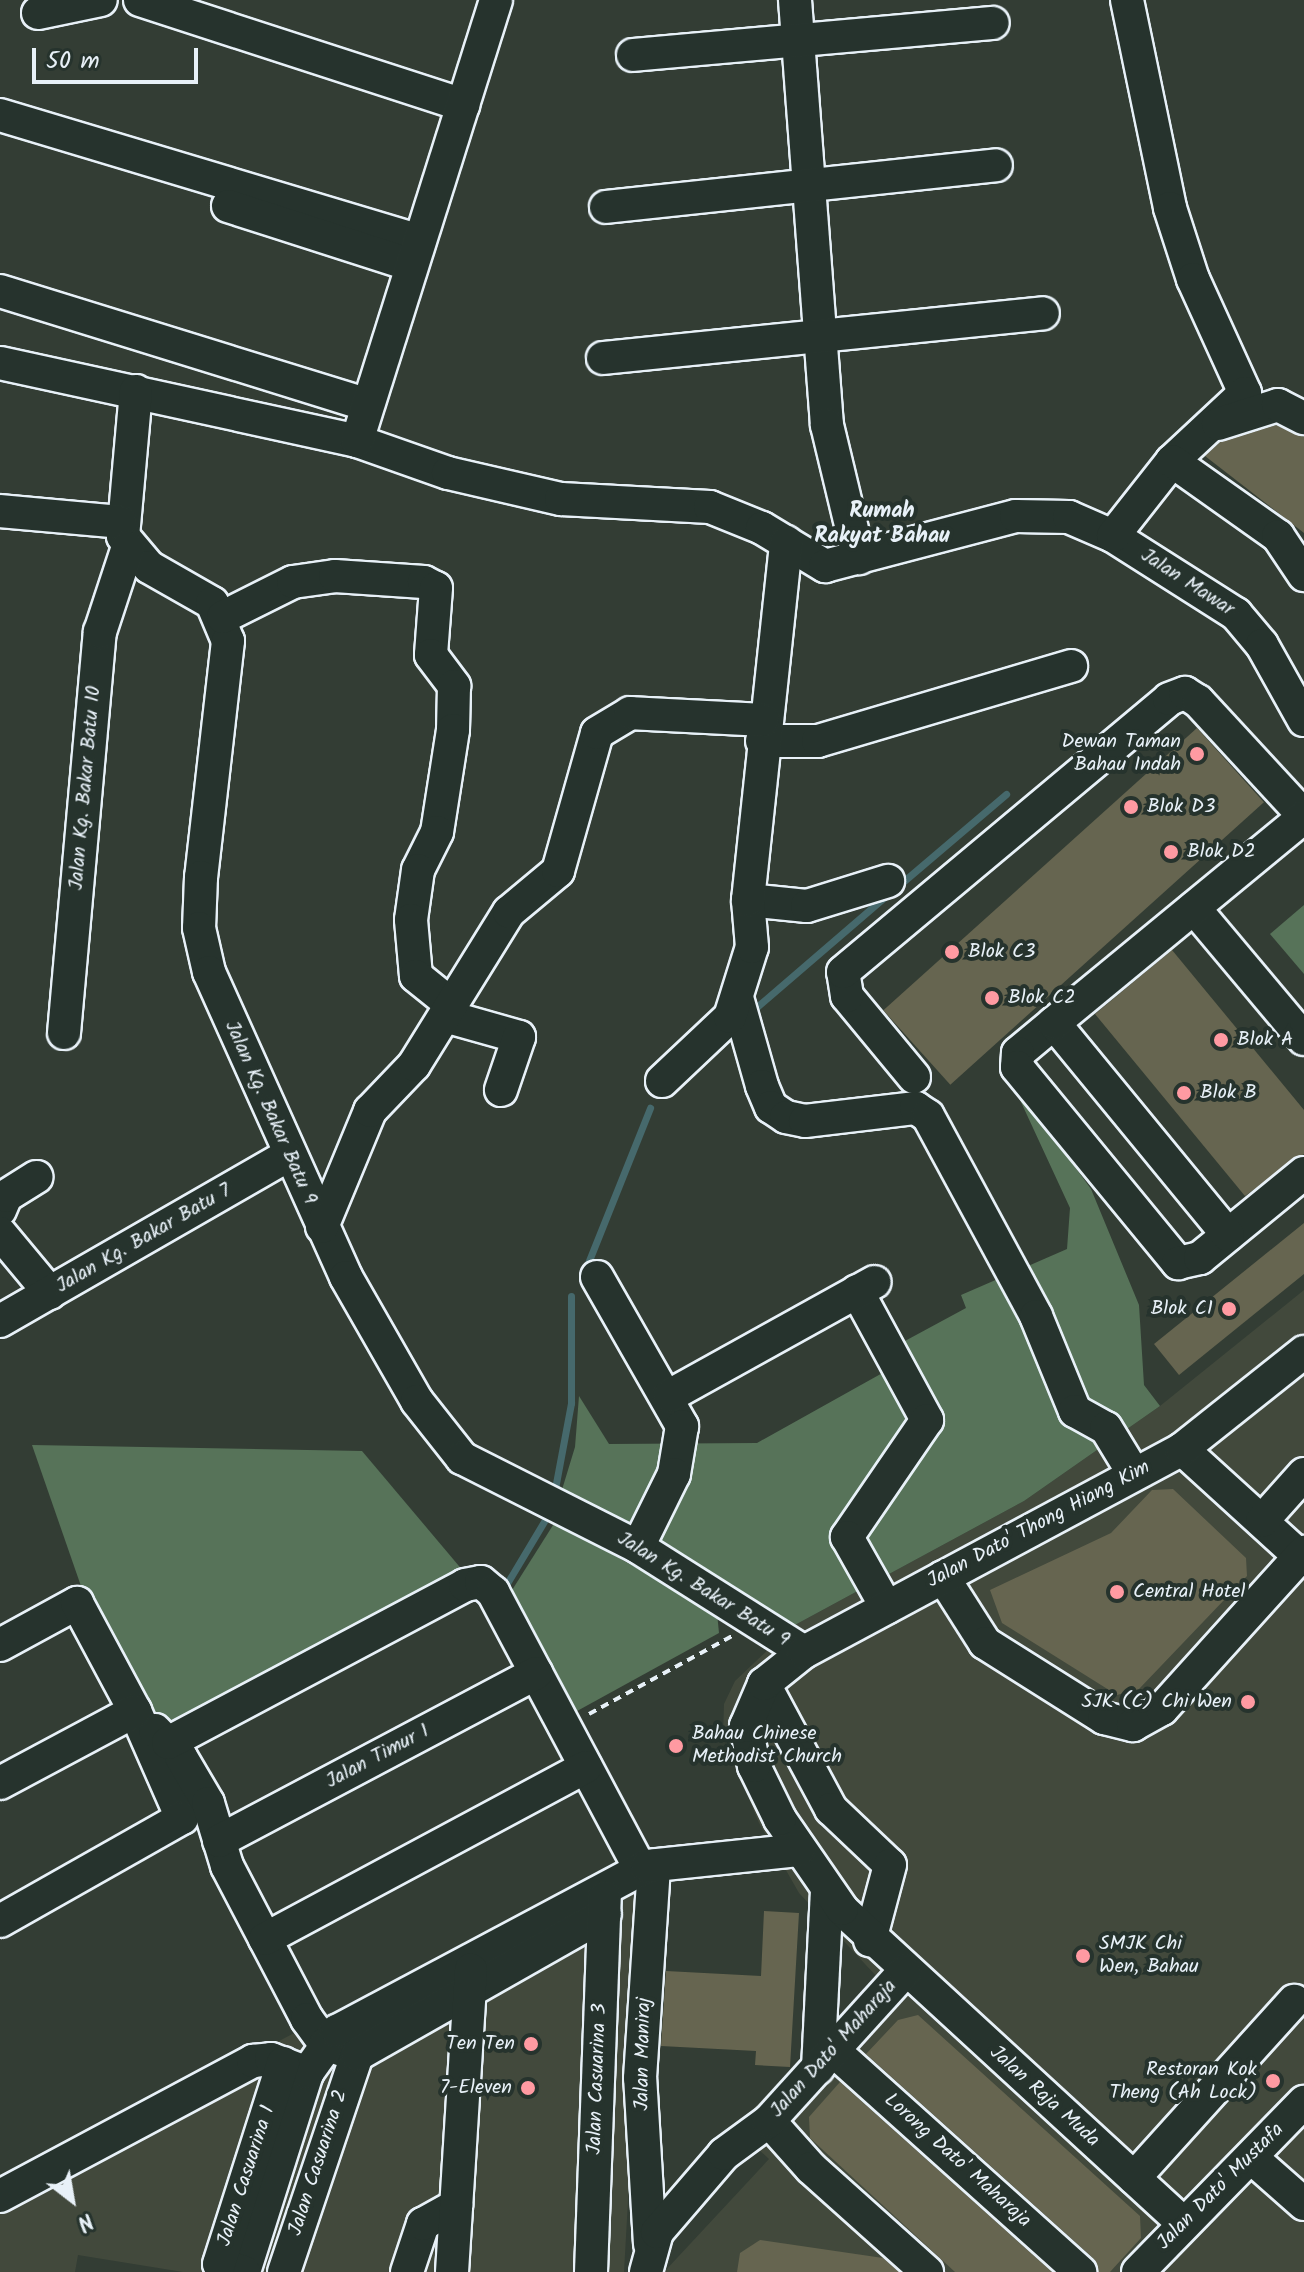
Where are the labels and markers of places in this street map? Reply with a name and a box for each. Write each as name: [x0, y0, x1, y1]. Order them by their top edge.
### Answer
place label: Dewan Taman Bahau Indah: [1062, 730, 1181, 777]
marker: Dewan Taman Bahau Indah: [1188, 745, 1206, 763]
place label: Blok D3: [1147, 795, 1215, 819]
marker: Blok D3: [1122, 798, 1140, 816]
place label: Blok D2: [1187, 840, 1256, 864]
marker: Blok D2: [1162, 843, 1180, 861]
place label: Blok C3: [968, 940, 1035, 964]
marker: Blok C3: [943, 943, 961, 961]
place label: Blok C2: [1008, 986, 1076, 1010]
marker: Blok C2: [983, 989, 1001, 1007]
place label: Blok A: [1237, 1028, 1293, 1052]
marker: Blok A: [1212, 1031, 1230, 1049]
place label: Blok B: [1200, 1081, 1257, 1105]
marker: Blok B: [1175, 1084, 1193, 1102]
place label: Blok C1: [1151, 1297, 1213, 1321]
marker: Blok C1: [1220, 1300, 1238, 1318]
place label: Central Hotel: [1133, 1580, 1245, 1604]
marker: Central Hotel: [1108, 1583, 1126, 1601]
place label: SJK (C) Chi Wen: [1082, 1690, 1232, 1714]
marker: SJK (C) Chi Wen: [1239, 1693, 1257, 1711]
place label: Bahau Chinese Methodist Church: [692, 1722, 842, 1769]
marker: Bahau Chinese Methodist Church: [667, 1737, 685, 1755]
place label: SMJK Chi Wen, Bahau: [1099, 1932, 1199, 1979]
marker: SMJK Chi Wen, Bahau: [1074, 1947, 1092, 1965]
place label: Ten Ten: [446, 2032, 515, 2056]
marker: Ten Ten: [522, 2035, 540, 2053]
place label: Restoran Kok Theng (Ah Lock): [1109, 2058, 1257, 2105]
marker: Restoran Kok Theng (Ah Lock): [1264, 2072, 1282, 2090]
place label: 7-Eleven: [440, 2076, 512, 2100]
marker: 7-Eleven: [519, 2079, 537, 2097]

